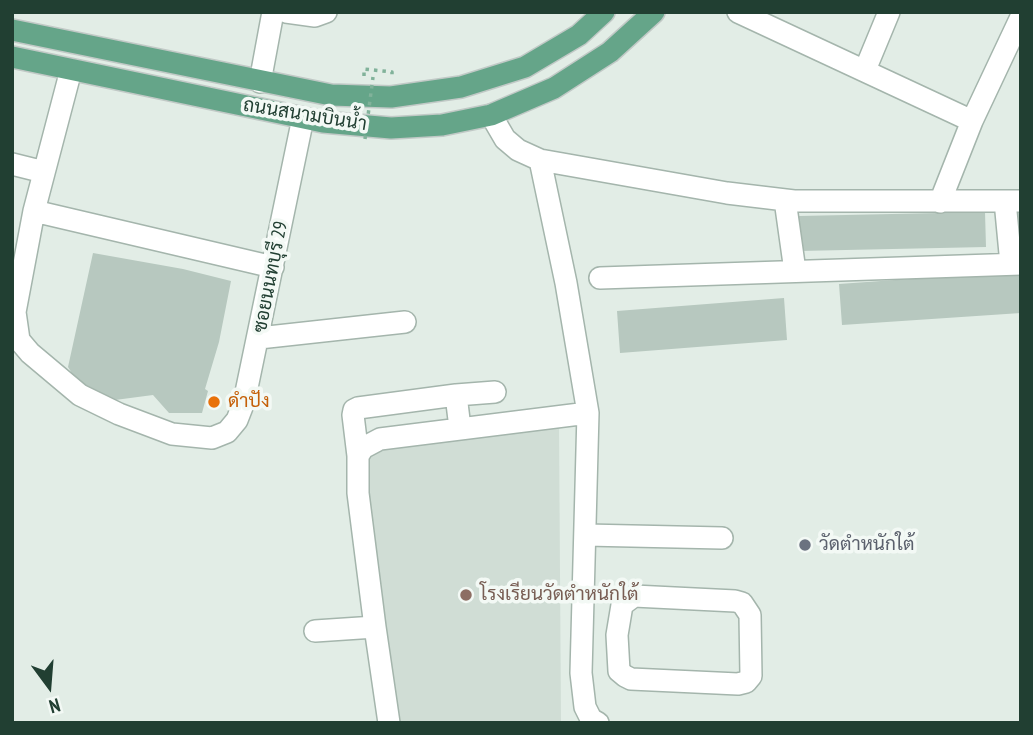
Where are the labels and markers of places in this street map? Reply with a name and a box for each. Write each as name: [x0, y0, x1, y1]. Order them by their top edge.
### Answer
place label: ดำปัง: [228, 391, 270, 413]
marker: ดำปัง: [206, 394, 222, 410]
place label: วัดตำหนักใต้: [819, 534, 915, 556]
marker: วัดตำหนักใต้: [797, 537, 813, 553]
place label: โรงเรียนวัดตำหนักใต้: [480, 584, 639, 606]
marker: โรงเรียนวัดตำหนักใต้: [458, 587, 474, 603]

